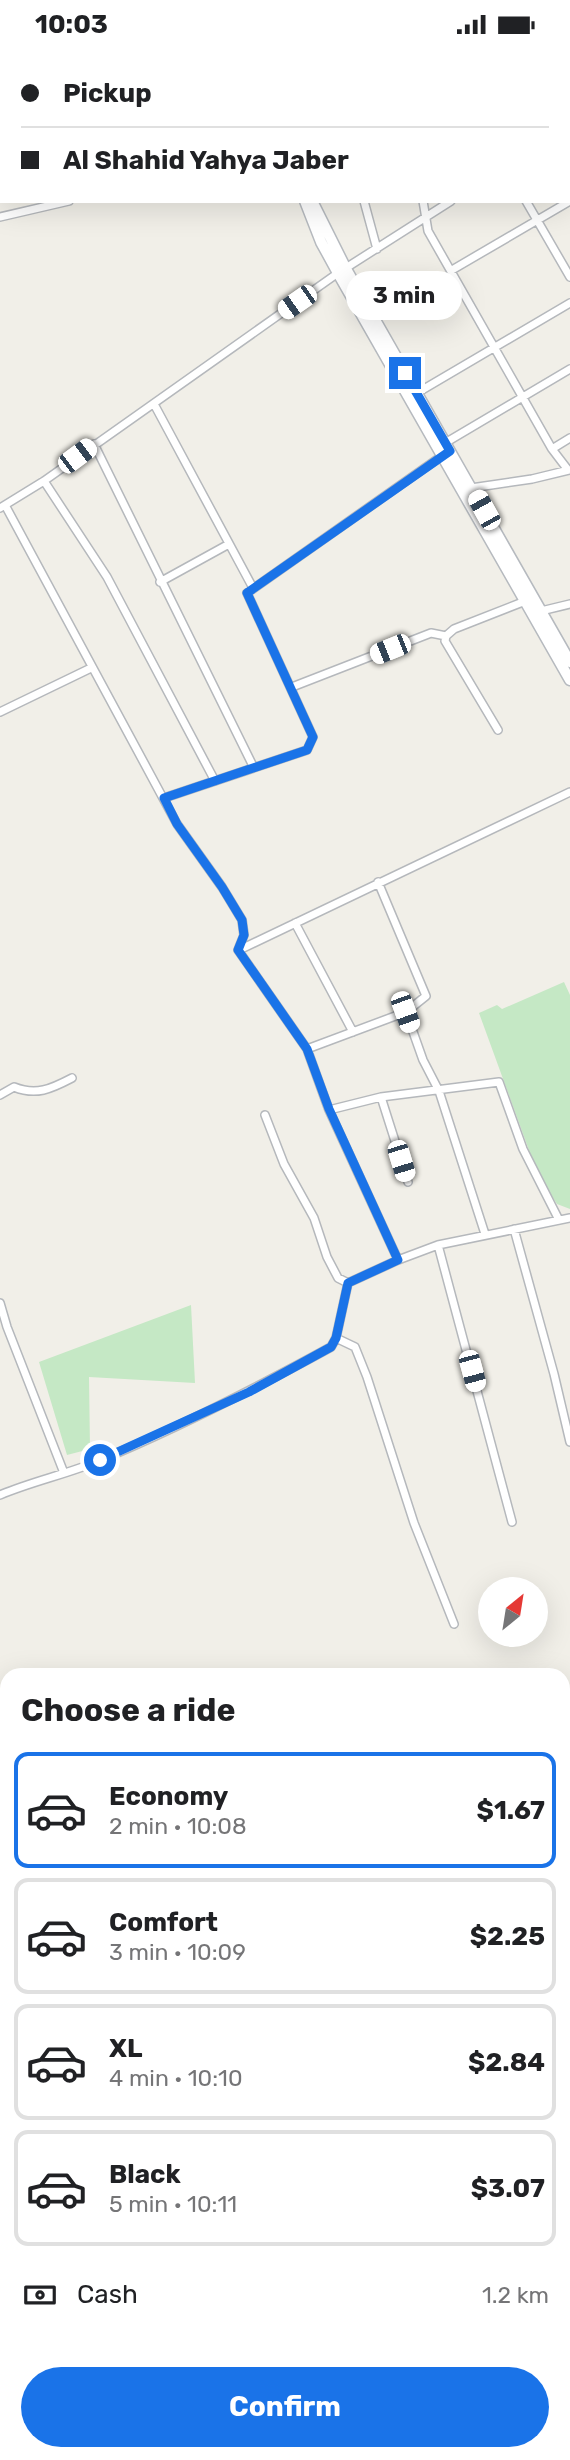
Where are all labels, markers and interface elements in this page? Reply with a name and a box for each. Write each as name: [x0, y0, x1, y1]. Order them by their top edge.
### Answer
text: 10:03: [35, 9, 108, 40]
text: Pickup: [63, 78, 152, 109]
text: Al Shahid Yahya Jaber: [63, 145, 349, 176]
callout: 3 min: [347, 271, 463, 321]
car: [274, 281, 321, 323]
text: 3 min: [373, 281, 435, 309]
route end: [389, 357, 421, 389]
car: [54, 435, 101, 477]
car: [465, 487, 504, 533]
car: [367, 631, 414, 667]
car: [388, 989, 423, 1035]
car: [385, 1138, 418, 1184]
car: [457, 1348, 488, 1394]
route start: [84, 1444, 116, 1476]
north arrow: [478, 1577, 548, 1647]
map controls: [478, 1577, 548, 1647]
text: Choose a ride: [21, 1691, 235, 1729]
icon: car: [25, 1779, 88, 1842]
text: Economy: [109, 1781, 228, 1812]
text: $1.67: [477, 1795, 545, 1826]
text: 2 min · 10:08: [109, 1812, 247, 1840]
icon: car: [25, 1905, 88, 1968]
text: Comfort: [109, 1907, 218, 1938]
text: $2.25: [470, 1921, 545, 1952]
text: 3 min · 10:09: [109, 1938, 246, 1966]
icon: car: [25, 2031, 88, 2094]
text: XL: [109, 2033, 142, 2064]
text: $2.84: [468, 2047, 545, 2078]
text: 4 min · 10:10: [109, 2064, 243, 2092]
icon: car: [25, 2157, 88, 2220]
text: Black: [109, 2159, 181, 2190]
text: $3.07: [471, 2173, 545, 2204]
text: 5 min · 10:11: [109, 2190, 237, 2218]
icon: cash: [21, 2276, 59, 2314]
text: Cash: [77, 2279, 138, 2310]
text: 1.2 km: [482, 2281, 549, 2309]
button: Confirm: [21, 2367, 549, 2447]

